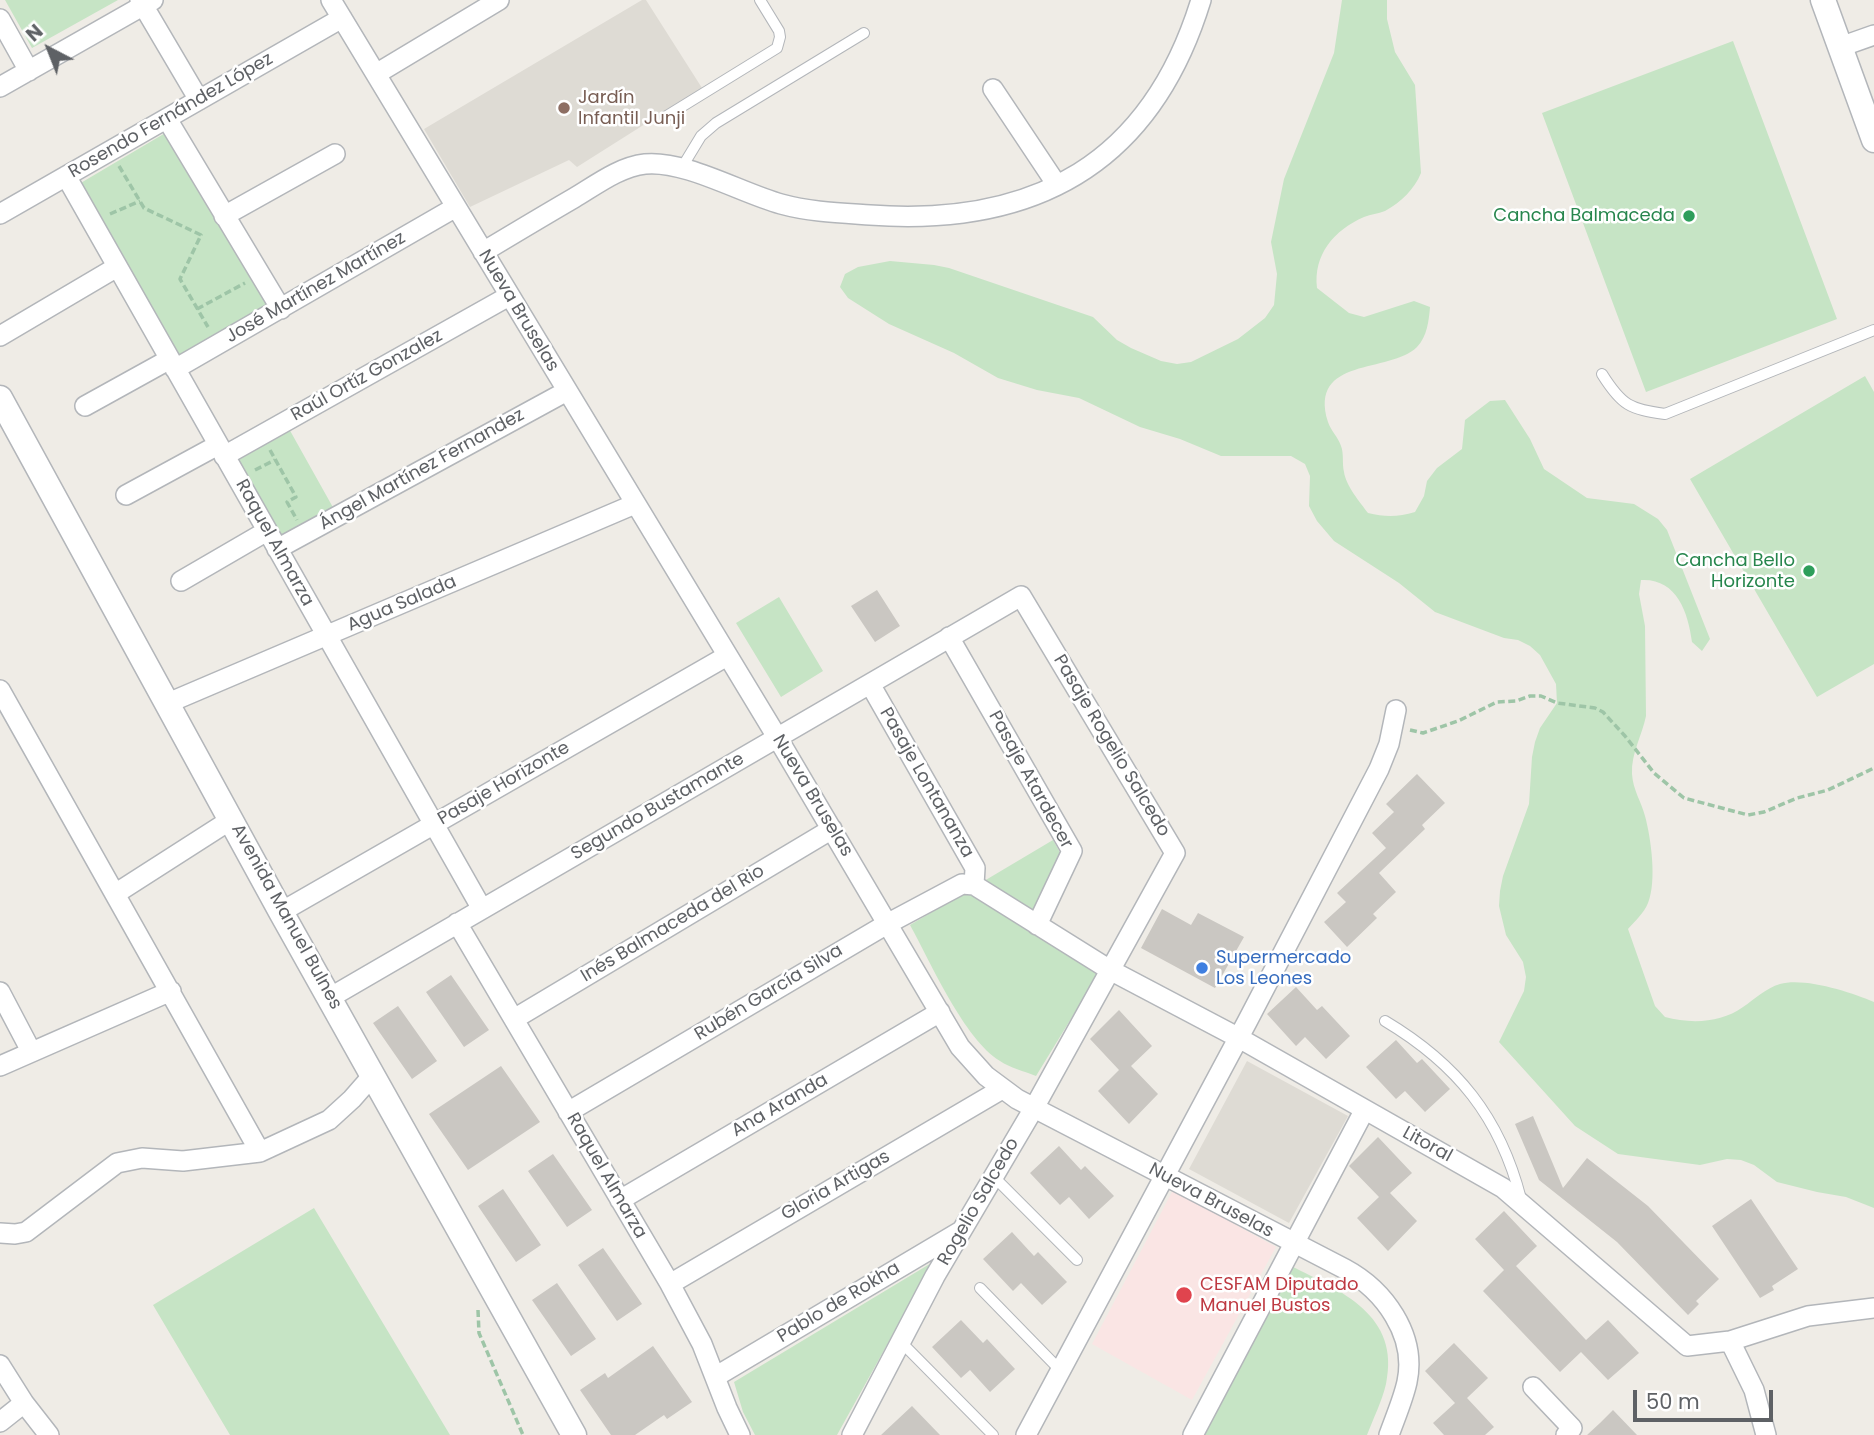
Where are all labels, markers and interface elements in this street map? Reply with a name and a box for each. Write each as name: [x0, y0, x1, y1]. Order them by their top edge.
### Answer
north arrow: [14, 14, 84, 84]
text: N: [20, 18, 49, 48]
street label: Rosendo Fernández López: [65, 49, 277, 183]
place label: Jardín Infantil Junji: [578, 87, 685, 130]
marker: Jardín Infantil Junji: [556, 100, 572, 116]
place label: Cancha Balmaceda: [1493, 205, 1675, 227]
marker: Cancha Balmaceda: [1681, 208, 1697, 224]
street label: José Martínez Martínez: [222, 228, 410, 348]
street label: Nueva Bruselas: [473, 246, 563, 376]
street label: Raúl Ortíz Gonzalez: [287, 325, 447, 427]
street label: Ángel Martínez Fernandez: [316, 405, 528, 535]
street label: Raquel Almarza: [230, 476, 318, 610]
place label: Cancha Bello Horizonte: [1675, 550, 1795, 592]
marker: Cancha Bello Horizonte: [1801, 563, 1817, 579]
street label: Agua Salada: [344, 571, 460, 637]
street label: Pasaje Rogelio Salcedo: [1048, 651, 1174, 841]
street label: Pasaje Lontananza: [874, 704, 978, 862]
street label: Pasaje Atardecer: [983, 707, 1077, 853]
street label: Nueva Bruselas: [767, 731, 857, 861]
street label: Pasaje Horizonte: [434, 737, 574, 831]
street label: Segundo Bustamante: [568, 749, 748, 865]
street label: Avenida Manuel Bulnes: [226, 821, 346, 1013]
street label: Inés Balmaceda del Rio: [577, 861, 769, 987]
street label: Rubén García Silva: [691, 940, 847, 1046]
place label: Supermercado Los Leones: [1216, 947, 1351, 990]
marker: Supermercado Los Leones: [1194, 960, 1210, 976]
street label: Ana Aranda: [728, 1070, 832, 1142]
street label: Raquel Almarza: [561, 1109, 651, 1243]
street label: Litoral: [1398, 1123, 1456, 1167]
street label: Rogelio Salcedo: [934, 1134, 1024, 1270]
street label: Gloria Artigas: [778, 1146, 894, 1226]
street label: Nueva Bruselas: [1145, 1159, 1277, 1243]
street label: Pablo de Rokha: [774, 1258, 904, 1348]
place label: CESFAM Diputado Manuel Bustos: [1200, 1274, 1358, 1316]
marker: CESFAM Diputado Manuel Bustos: [1174, 1285, 1194, 1305]
scale bar: [1636, 1376, 1776, 1420]
text: 50 m: [1646, 1387, 1700, 1416]

